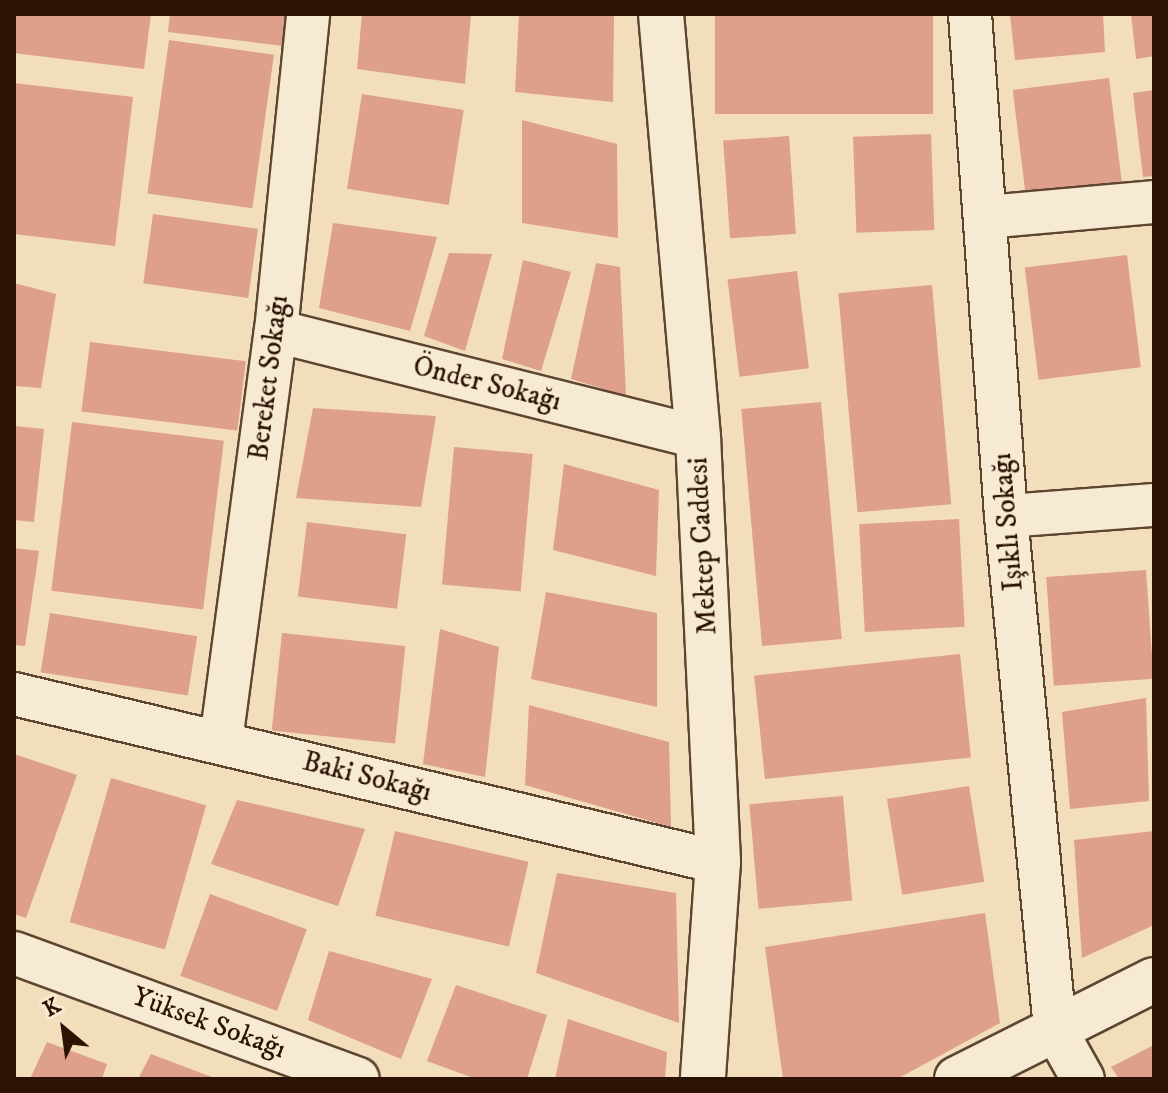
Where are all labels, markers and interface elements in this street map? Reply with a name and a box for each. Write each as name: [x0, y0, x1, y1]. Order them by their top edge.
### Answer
street label: Bereket Sokağı: [242, 293, 296, 463]
street label: Önder Sokağı: [410, 349, 564, 419]
street label: Işıklı Sokağı: [985, 452, 1031, 592]
street label: Mektep Caddesi: [682, 456, 724, 636]
street label: Baki Sokağı: [299, 745, 435, 809]
street label: Yüksek Sokağı: [128, 980, 290, 1066]
north arrow: [24, 989, 104, 1069]
text: K: [39, 992, 65, 1023]

